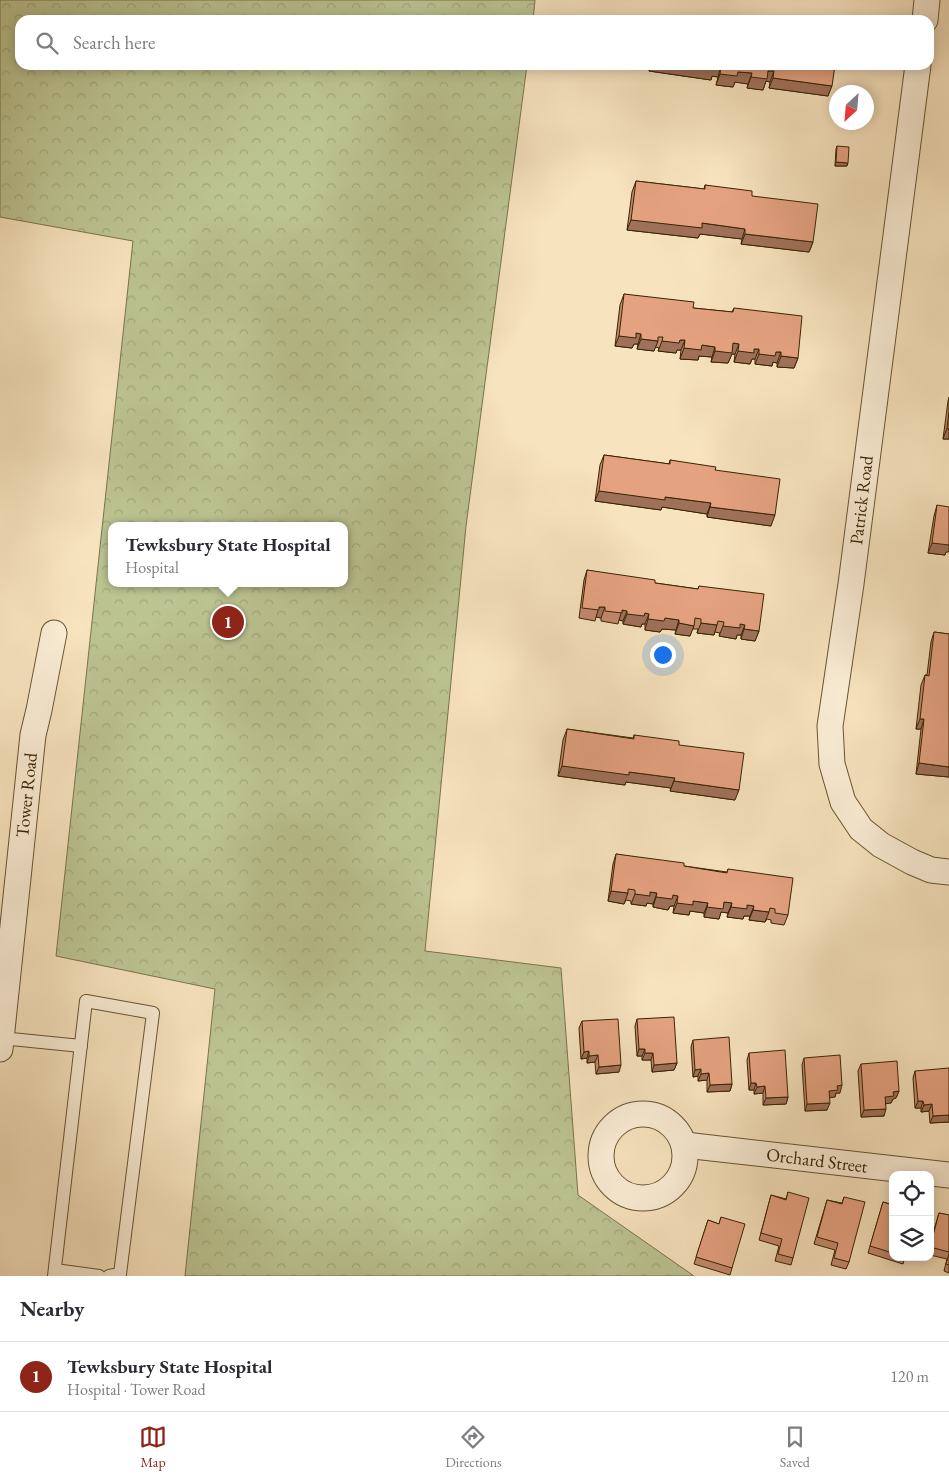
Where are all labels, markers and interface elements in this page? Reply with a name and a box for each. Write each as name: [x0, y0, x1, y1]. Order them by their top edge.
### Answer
search box: [15, 15, 934, 70]
icon: search: [33, 29, 61, 57]
text: Search here: [73, 30, 155, 55]
north arrow: [829, 85, 874, 130]
street label: Patrick Road: [844, 453, 878, 546]
popup: [108, 522, 348, 587]
text: Tewksbury State Hospital: [125, 532, 331, 557]
text: Hospital: [125, 557, 179, 578]
pin: 1: [212, 603, 244, 641]
your location: [650, 642, 676, 668]
street label: Tower Road: [10, 751, 42, 838]
street label: Orchard Street: [765, 1142, 869, 1178]
map controls: [889, 1171, 934, 1261]
button: locate: [889, 1171, 934, 1216]
button: layers: [889, 1216, 934, 1261]
text: Nearby: [20, 1295, 84, 1322]
text: Tewksbury State Hospital: [67, 1354, 272, 1379]
text: 1: [32, 1366, 40, 1387]
text: 120 m: [890, 1366, 929, 1387]
text: Hospital · Tower Road: [67, 1379, 206, 1400]
tab: Map: [139, 1423, 167, 1471]
tab: Directions: [445, 1423, 502, 1471]
tab: Saved: [780, 1423, 810, 1471]

